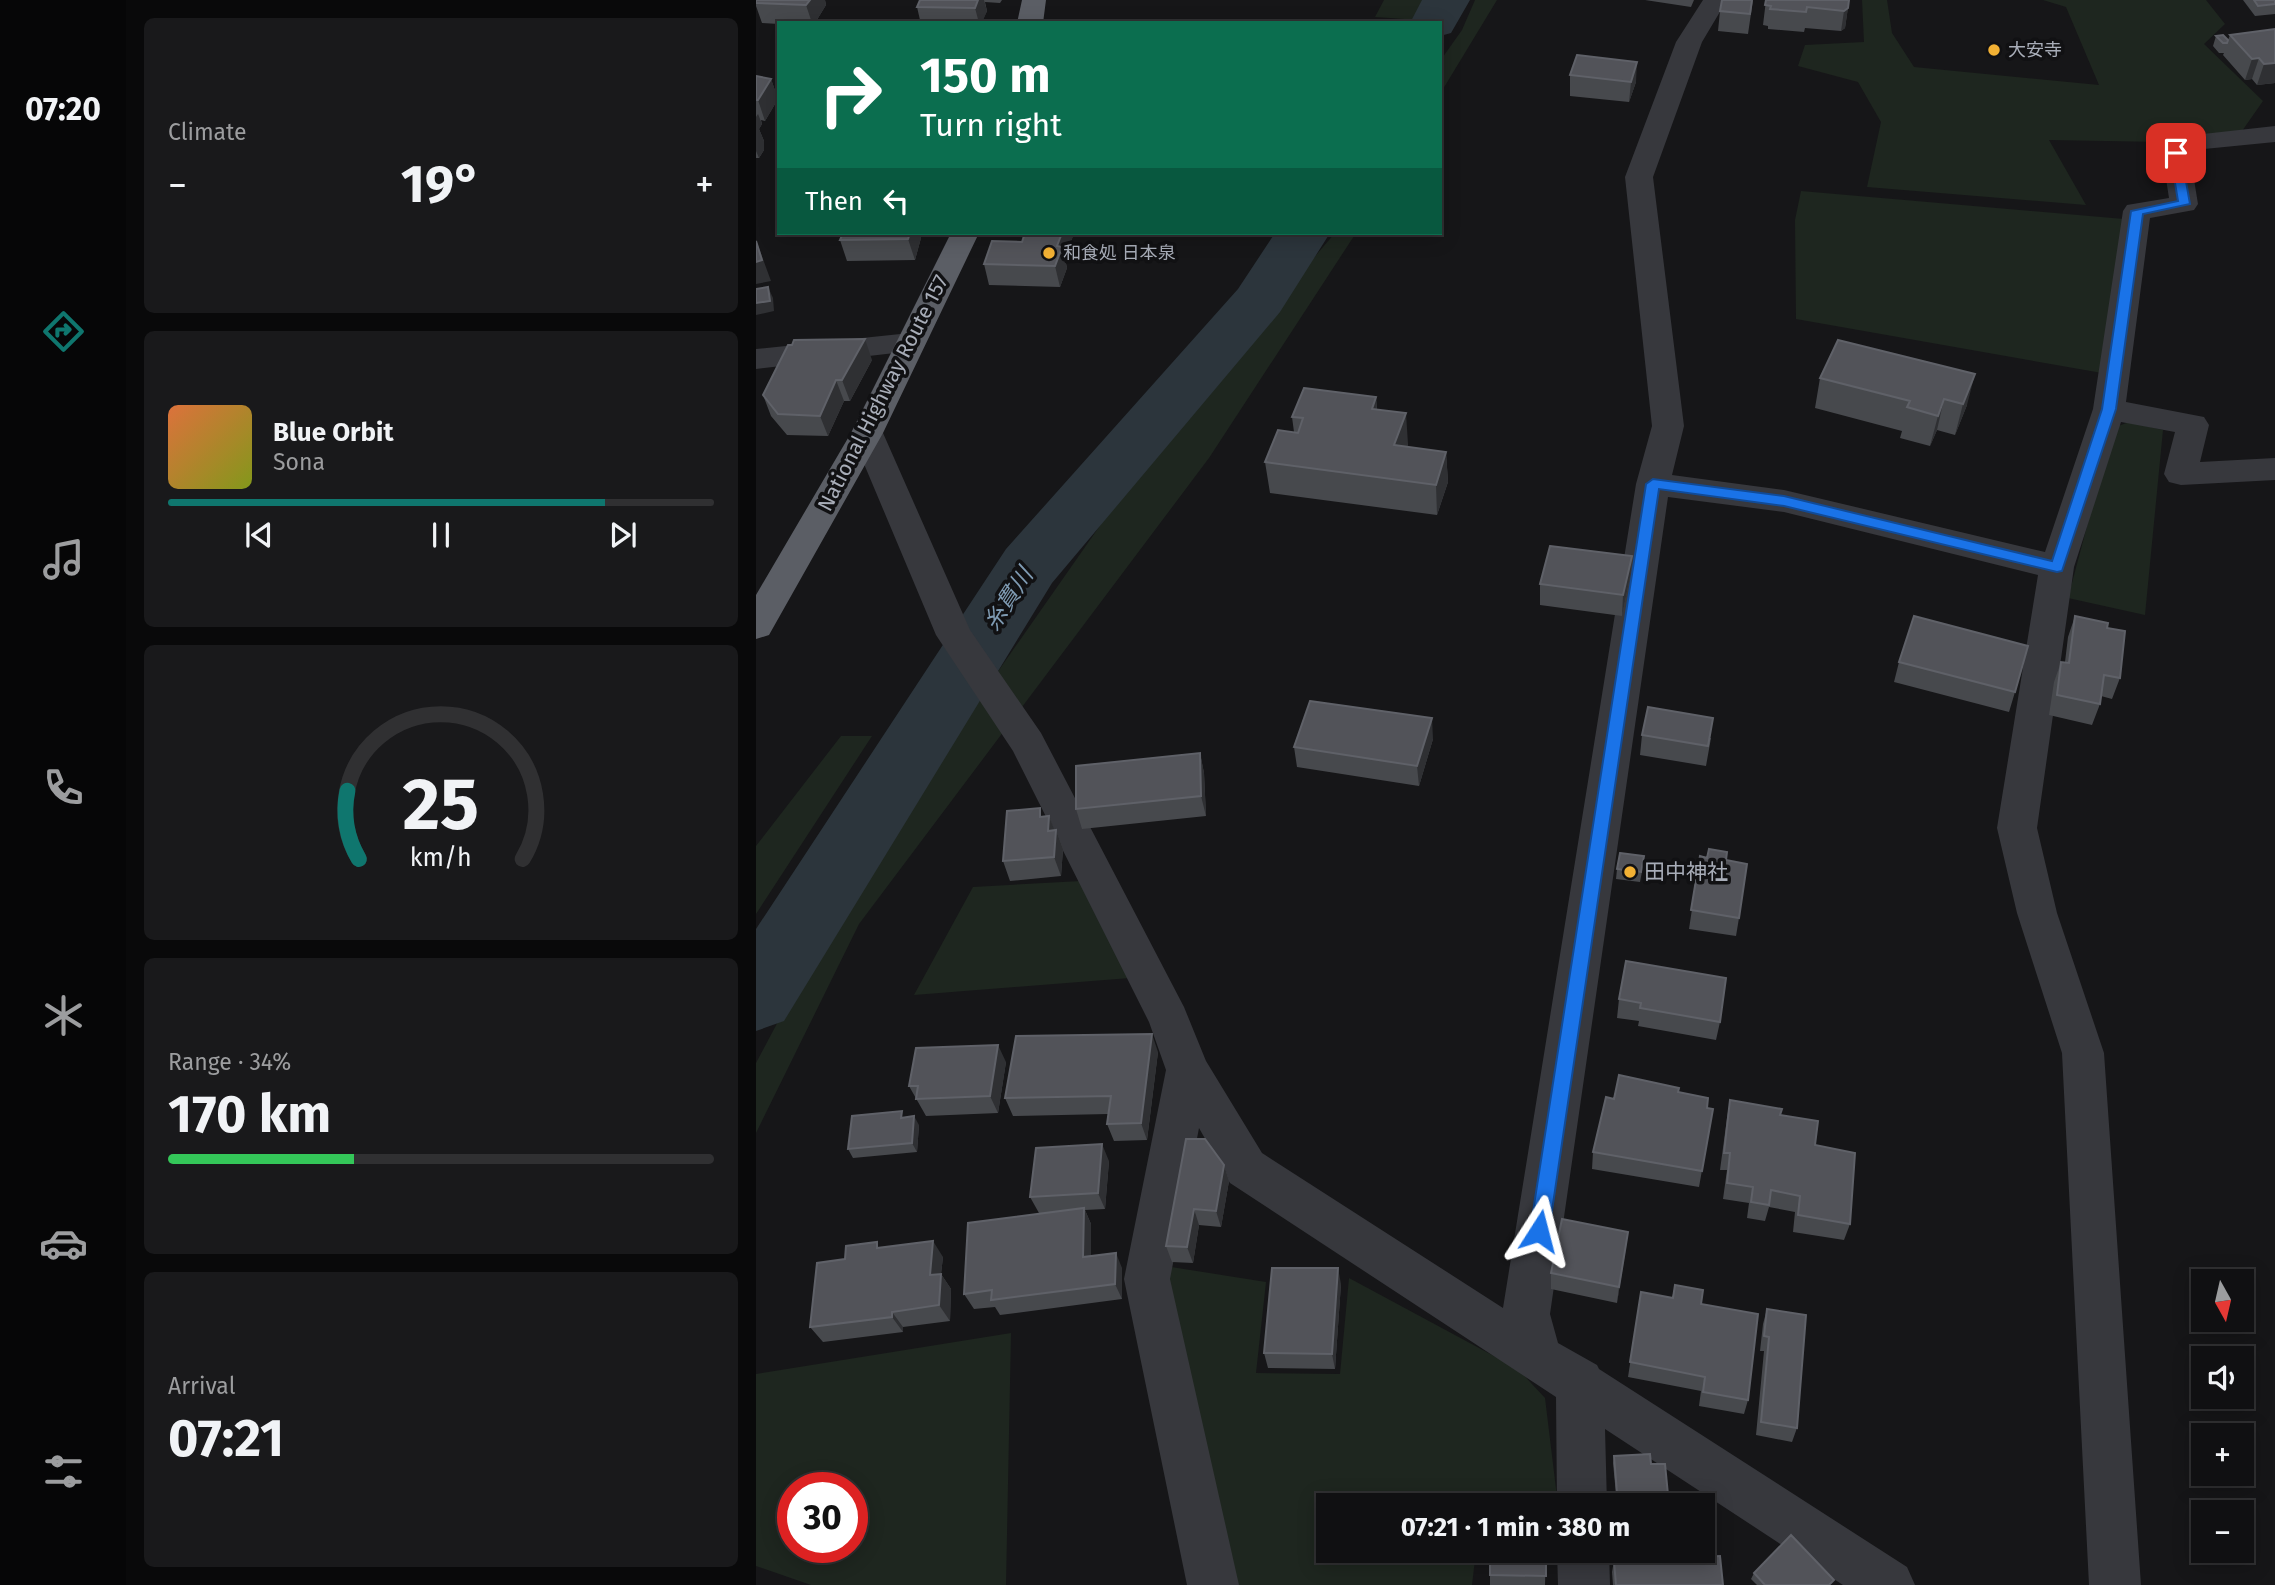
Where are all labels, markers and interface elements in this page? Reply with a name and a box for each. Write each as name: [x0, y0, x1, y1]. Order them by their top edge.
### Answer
place label: 大安寺: [2008, 39, 2062, 61]
marker: 大安寺: [1986, 42, 2002, 58]
text: 150 m: [920, 46, 1051, 105]
icon: right: [805, 49, 896, 140]
text: 07:20: [25, 90, 101, 128]
text: Turn right: [920, 106, 1062, 144]
text: Climate: [168, 118, 247, 146]
pin: [2146, 123, 2206, 183]
icon: arrive: [2157, 134, 2195, 172]
text: 19°: [401, 153, 481, 216]
text: −: [168, 162, 187, 208]
text: +: [695, 162, 714, 208]
icon: left: [877, 182, 915, 220]
text: Then: [805, 186, 863, 217]
place label: 和食処 日本泉: [1063, 242, 1176, 264]
marker: 和食処 日本泉: [1041, 245, 1057, 261]
street label: National Highway Route 157: [812, 271, 954, 515]
icon: directions: [39, 307, 88, 356]
text: Blue Orbit: [273, 417, 393, 448]
text: Sona: [273, 448, 325, 476]
icon: previous: [240, 516, 278, 554]
icon: pause: [422, 516, 460, 554]
icon: next: [604, 516, 642, 554]
icon: music: [39, 535, 88, 584]
water label: 糸貫川: [977, 560, 1040, 636]
text: 25: [403, 761, 479, 848]
icon: phone: [39, 763, 88, 812]
text: km/h: [410, 842, 472, 872]
place label: 田中神社: [1644, 859, 1728, 885]
marker: 田中神社: [1622, 864, 1638, 880]
icon: climate: [39, 991, 88, 1040]
text: Range · 34%: [168, 1048, 291, 1076]
text: 170 km: [168, 1083, 331, 1146]
position arrow: [1502, 1194, 1576, 1268]
icon: car: [39, 1219, 88, 1268]
north arrow: [2191, 1269, 2254, 1332]
map controls: [2191, 1269, 2254, 1563]
button: sound: [2191, 1346, 2254, 1409]
text: Arrival: [168, 1372, 235, 1400]
text: 07:21: [168, 1407, 284, 1470]
button: +: [2191, 1423, 2254, 1486]
icon: filters: [39, 1447, 88, 1496]
speed limit sign: 30: [777, 1472, 868, 1563]
button: −: [2191, 1500, 2254, 1563]
text: 07:21 · 1 min · 380 m: [1401, 1512, 1630, 1543]

